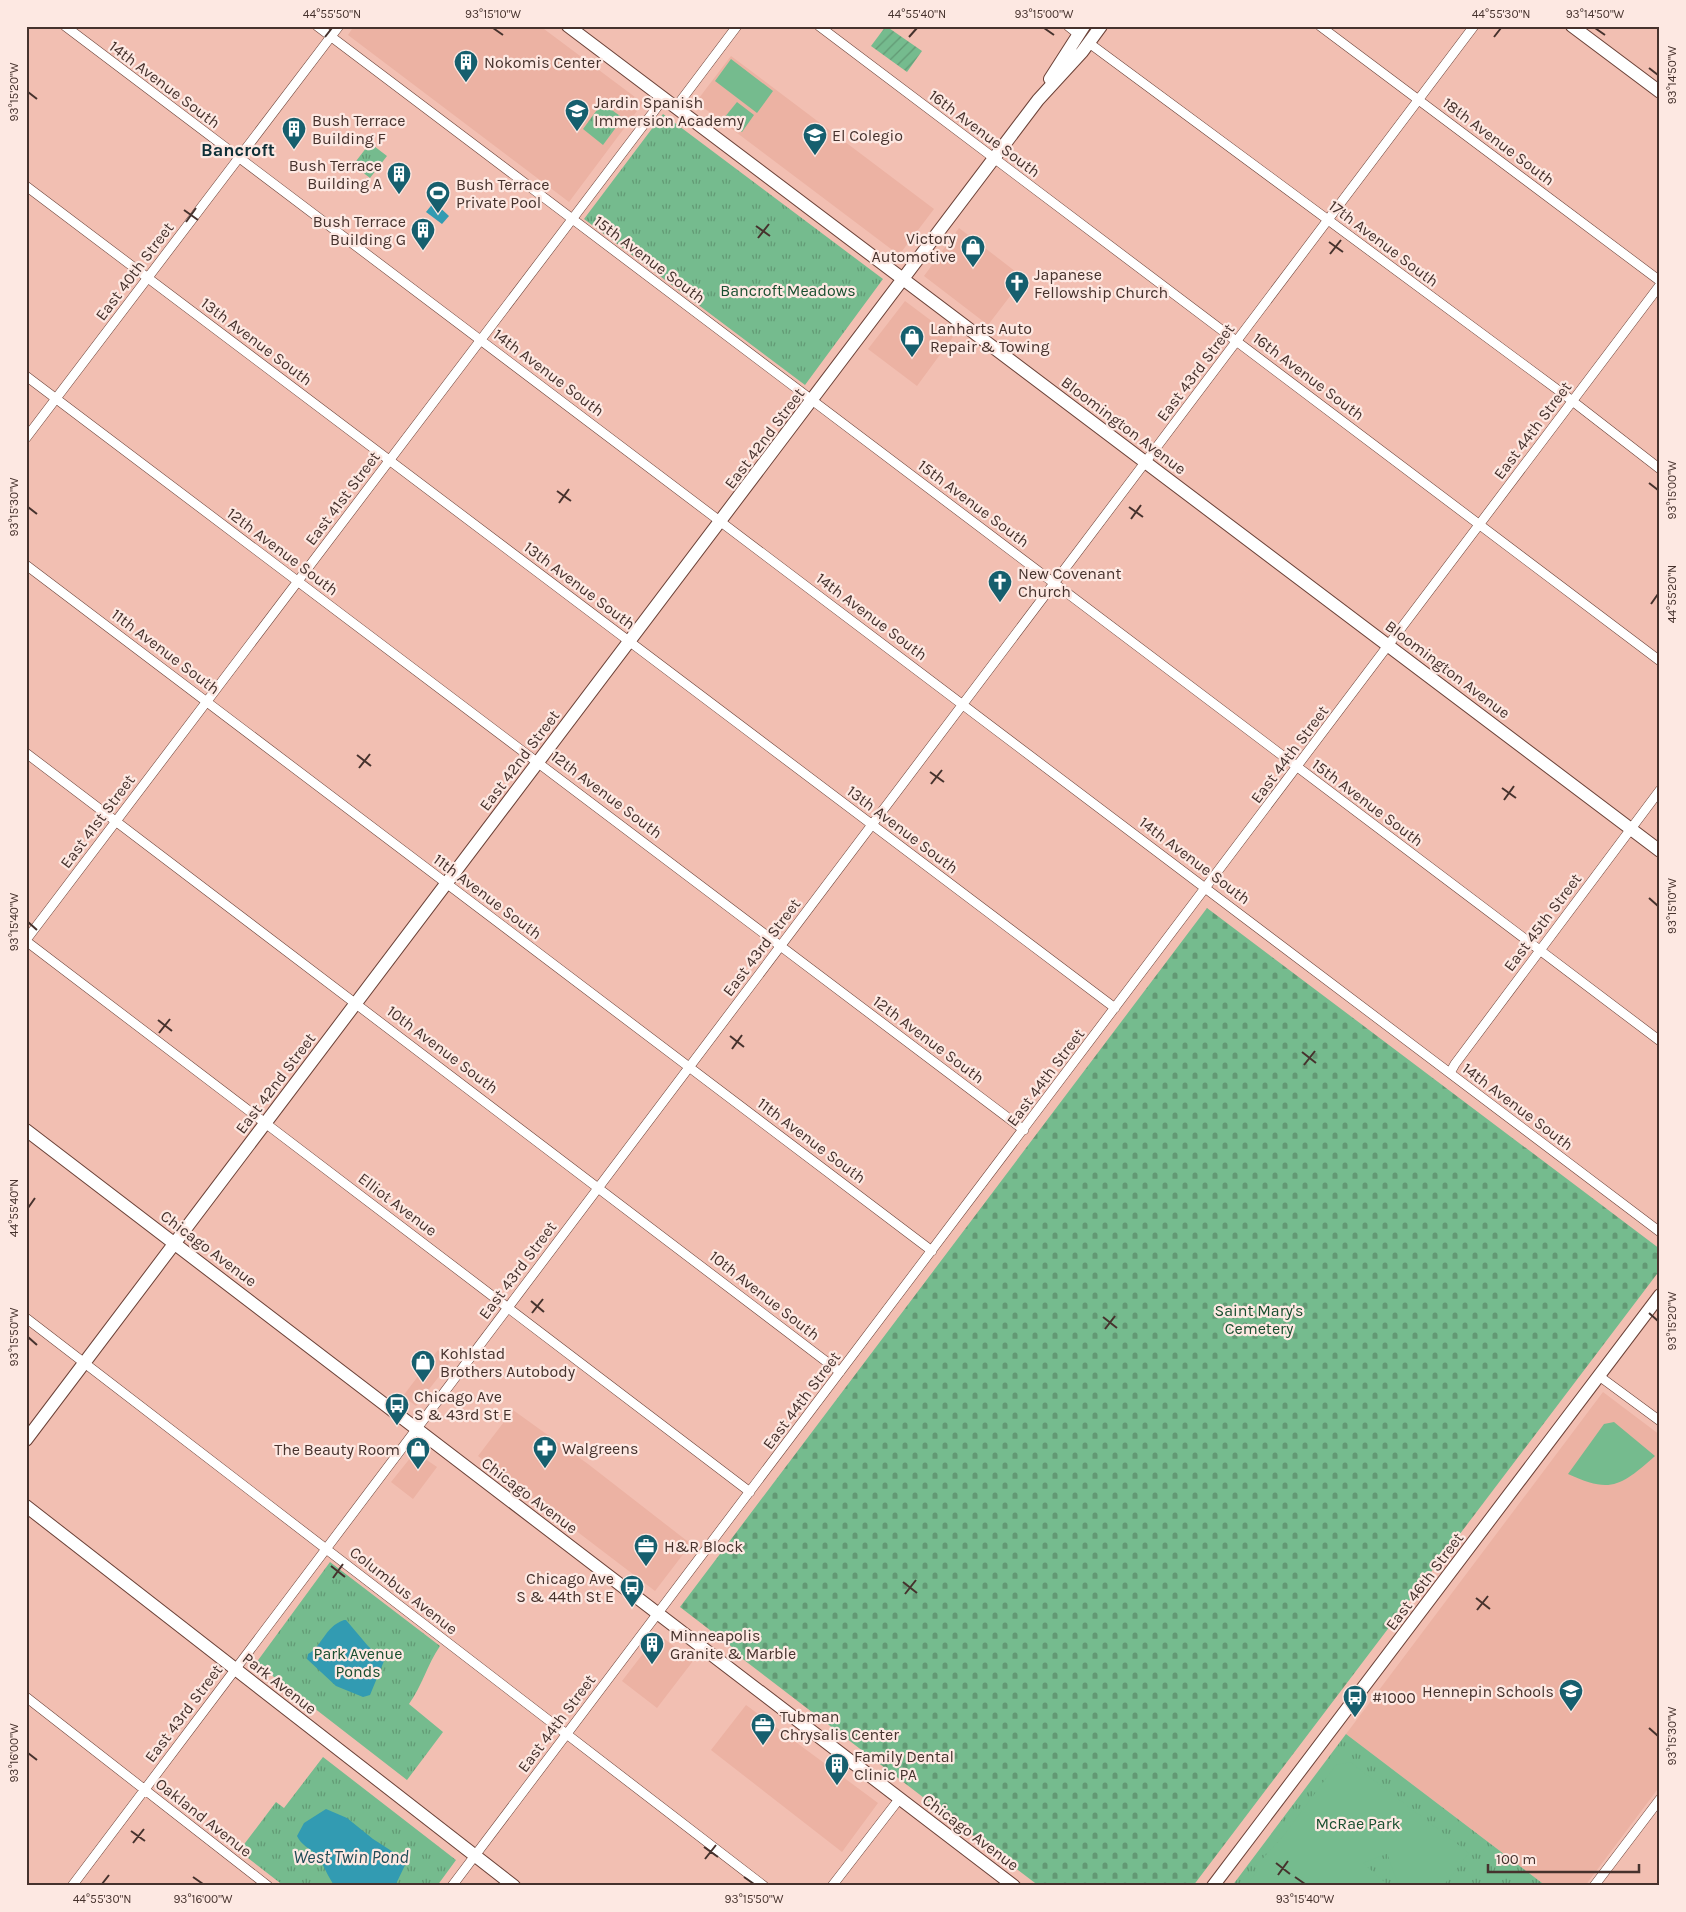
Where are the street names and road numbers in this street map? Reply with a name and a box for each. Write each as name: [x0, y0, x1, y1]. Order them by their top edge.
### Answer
street label: 14th Avenue South: [105, 37, 224, 132]
street label: 16th Avenue South: [925, 85, 1044, 181]
street label: 18th Avenue South: [1439, 93, 1558, 190]
street label: 17th Avenue South: [1325, 196, 1442, 291]
street label: 15th Avenue South: [590, 211, 709, 307]
street label: East 40th Street: [91, 219, 177, 324]
street label: 13th Avenue South: [197, 293, 316, 389]
street label: East 43rd Street: [1152, 320, 1238, 425]
street label: 14th Avenue South: [489, 325, 608, 420]
street label: 16th Avenue South: [1249, 328, 1368, 424]
street label: Bloomington Avenue: [1058, 372, 1190, 478]
street label: East 44th Street: [1490, 378, 1575, 483]
street label: East 42nd Street: [720, 384, 808, 492]
street label: East 41st Street: [301, 448, 384, 549]
street label: 15th Avenue South: [914, 455, 1033, 551]
street label: 12th Avenue South: [223, 503, 342, 599]
street label: 13th Avenue South: [520, 537, 639, 633]
street label: 14th Avenue South: [812, 569, 931, 664]
street label: 11th Avenue South: [108, 605, 223, 698]
street label: Bloomington Avenue: [1382, 616, 1514, 722]
street label: East 44th Street: [1247, 702, 1332, 807]
street label: East 42nd Street: [475, 706, 563, 814]
street label: 12th Avenue South: [547, 746, 666, 842]
street label: 15th Avenue South: [1308, 754, 1427, 850]
street label: East 41st Street: [56, 771, 139, 872]
street label: 13th Avenue South: [843, 781, 962, 877]
street label: 14th Avenue South: [1135, 813, 1254, 908]
street label: 11th Avenue South: [430, 850, 545, 943]
street label: East 45th Street: [1499, 870, 1585, 975]
street label: East 43rd Street: [718, 895, 804, 1000]
street label: 12th Avenue South: [869, 991, 988, 1087]
street label: 10th Avenue South: [383, 1001, 502, 1097]
street label: East 44th Street: [1003, 1025, 1088, 1130]
street label: East 42nd Street: [231, 1029, 319, 1137]
street label: 14th Avenue South: [1458, 1059, 1577, 1154]
street label: 11th Avenue South: [754, 1094, 869, 1187]
street label: Elliot Avenue: [354, 1169, 441, 1240]
street label: Chicago Avenue: [157, 1206, 261, 1291]
street label: East 43rd Street: [474, 1218, 560, 1323]
street label: 10th Avenue South: [706, 1247, 824, 1344]
street label: East 44th Street: [759, 1348, 844, 1453]
street label: Chicago Avenue: [478, 1453, 582, 1538]
street label: East 46th Street: [1381, 1529, 1467, 1634]
street label: Columbus Avenue: [346, 1542, 461, 1638]
street label: Park Avenue: [239, 1649, 321, 1718]
street label: East 43rd Street: [140, 1661, 226, 1766]
street label: East 44th Street: [514, 1671, 599, 1776]
street label: Oakland Avenue: [152, 1774, 256, 1861]
street label: Chicago Avenue: [919, 1790, 1023, 1875]

